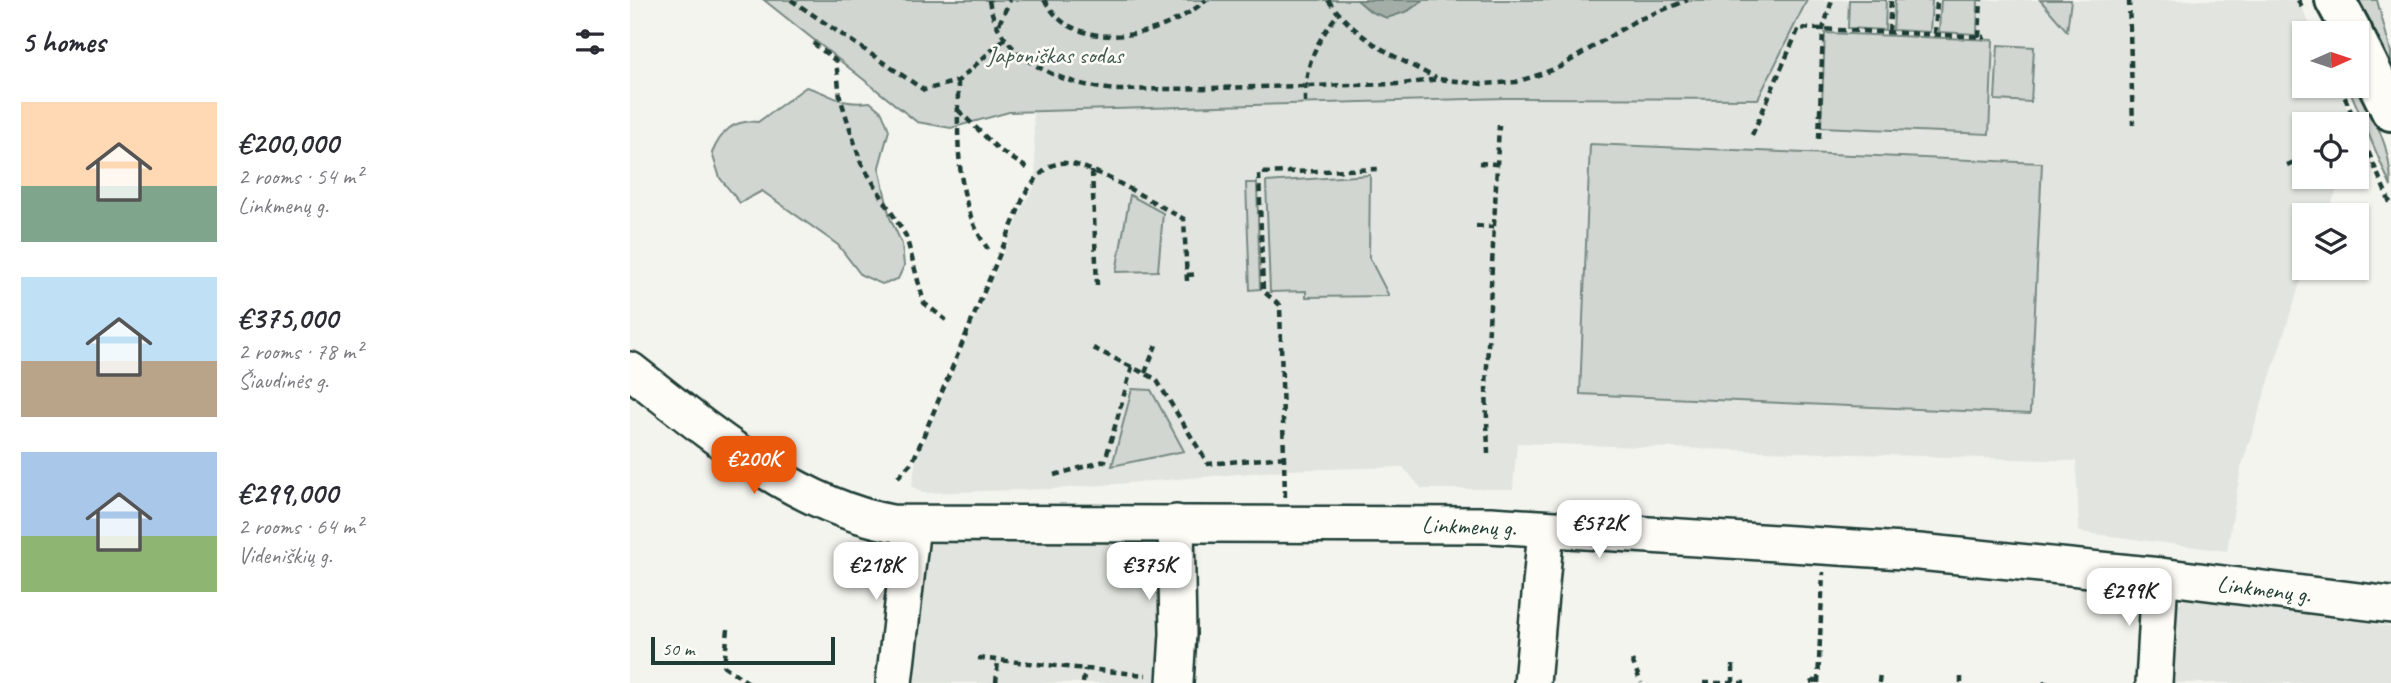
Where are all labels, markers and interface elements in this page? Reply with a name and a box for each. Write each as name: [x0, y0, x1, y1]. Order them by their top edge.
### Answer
north arrow: [2292, 21, 2370, 98]
map controls: [2292, 21, 2369, 280]
text: 5 homes: [21, 23, 105, 61]
icon: filters: [571, 23, 609, 61]
park label: Japoniškas sodas: [986, 40, 1125, 70]
button: locate: [2292, 112, 2369, 189]
text: €200,000: [238, 124, 338, 162]
icon: home: [77, 130, 161, 214]
text: 2 rooms · 54 m²: [238, 162, 362, 191]
text: Linkmenų g.: [238, 191, 329, 220]
button: layers: [2292, 203, 2369, 280]
text: €375,000: [238, 299, 338, 337]
icon: home: [77, 305, 161, 389]
text: 2 rooms · 78 m²: [238, 337, 362, 366]
text: Šiaudinės g.: [238, 366, 329, 395]
pin: €200K: [705, 436, 803, 496]
text: €200K: [727, 444, 781, 473]
text: €299,000: [238, 474, 338, 512]
icon: home: [77, 480, 161, 564]
pin: €572K: [1550, 500, 1648, 560]
text: €572K: [1573, 508, 1625, 537]
street label: Linkmenų g.: [1421, 509, 1517, 543]
text: 2 rooms · 64 m²: [238, 512, 362, 541]
text: Videniškių g.: [238, 541, 332, 570]
pin: €218K: [827, 542, 925, 602]
pin: €375K: [1100, 542, 1198, 602]
text: €218K: [849, 550, 903, 579]
text: €375K: [1123, 550, 1175, 579]
pin: €299K: [2080, 568, 2178, 628]
street label: Linkmenų g.: [2215, 568, 2313, 610]
text: €299K: [2103, 576, 2155, 605]
scale bar: [651, 634, 835, 666]
text: 50 m: [662, 637, 694, 661]

